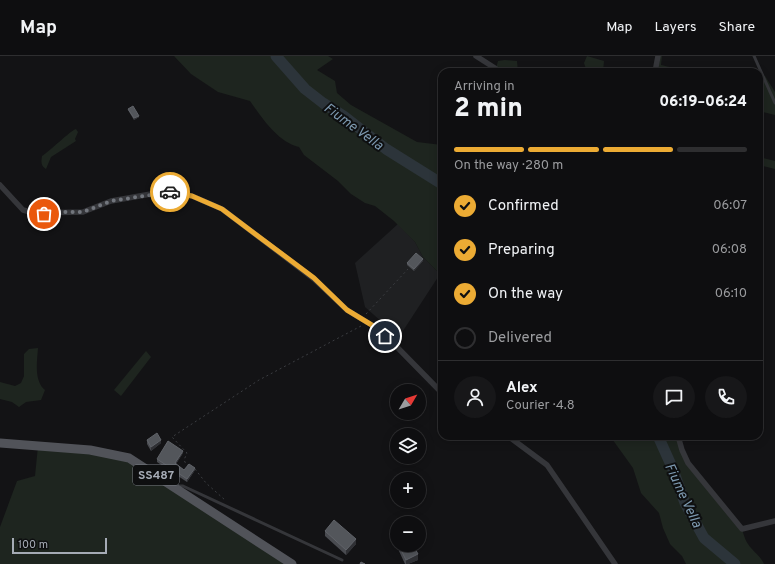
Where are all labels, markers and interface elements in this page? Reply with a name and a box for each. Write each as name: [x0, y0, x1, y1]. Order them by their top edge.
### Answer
text: Map: [20, 16, 57, 40]
text: Map: [606, 19, 632, 36]
text: Layers: [654, 19, 696, 36]
text: Share: [718, 19, 755, 36]
text: Arriving in: [454, 79, 515, 95]
text: 2 min: [454, 93, 523, 126]
text: 06:19–06:24: [659, 93, 747, 112]
water label: Fiume Vella: [320, 100, 387, 155]
text: On the way · 280 m: [454, 158, 563, 174]
courier: [150, 172, 190, 212]
icon: car: [159, 181, 181, 203]
icon: check: [454, 195, 476, 217]
pin: [27, 197, 61, 231]
text: Confirmed: [488, 197, 559, 216]
text: 06:07: [713, 198, 747, 214]
icon: bag: [33, 203, 55, 225]
icon: check: [454, 239, 476, 261]
text: Preparing: [488, 241, 555, 260]
text: 06:08: [712, 242, 747, 258]
icon: check: [454, 283, 476, 305]
text: On the way: [488, 285, 563, 304]
text: 06:10: [715, 286, 747, 302]
pin: [368, 319, 402, 353]
icon: home: [374, 325, 396, 347]
text: Delivered: [488, 329, 552, 348]
button: person: [454, 376, 496, 418]
button: chat: [653, 376, 695, 418]
button: phone: [705, 376, 747, 418]
text: Alex: [506, 379, 538, 398]
north arrow: [390, 384, 426, 420]
map controls: [390, 384, 426, 552]
text: Courier · 4.8: [506, 398, 575, 414]
button: layers: [390, 428, 426, 464]
water label: Fiume Vella: [660, 461, 705, 531]
road number: SS487: [133, 465, 179, 485]
button: +: [390, 472, 426, 508]
button: −: [390, 516, 426, 552]
scale bar: [12, 536, 107, 555]
text: 100 m: [18, 538, 48, 552]

